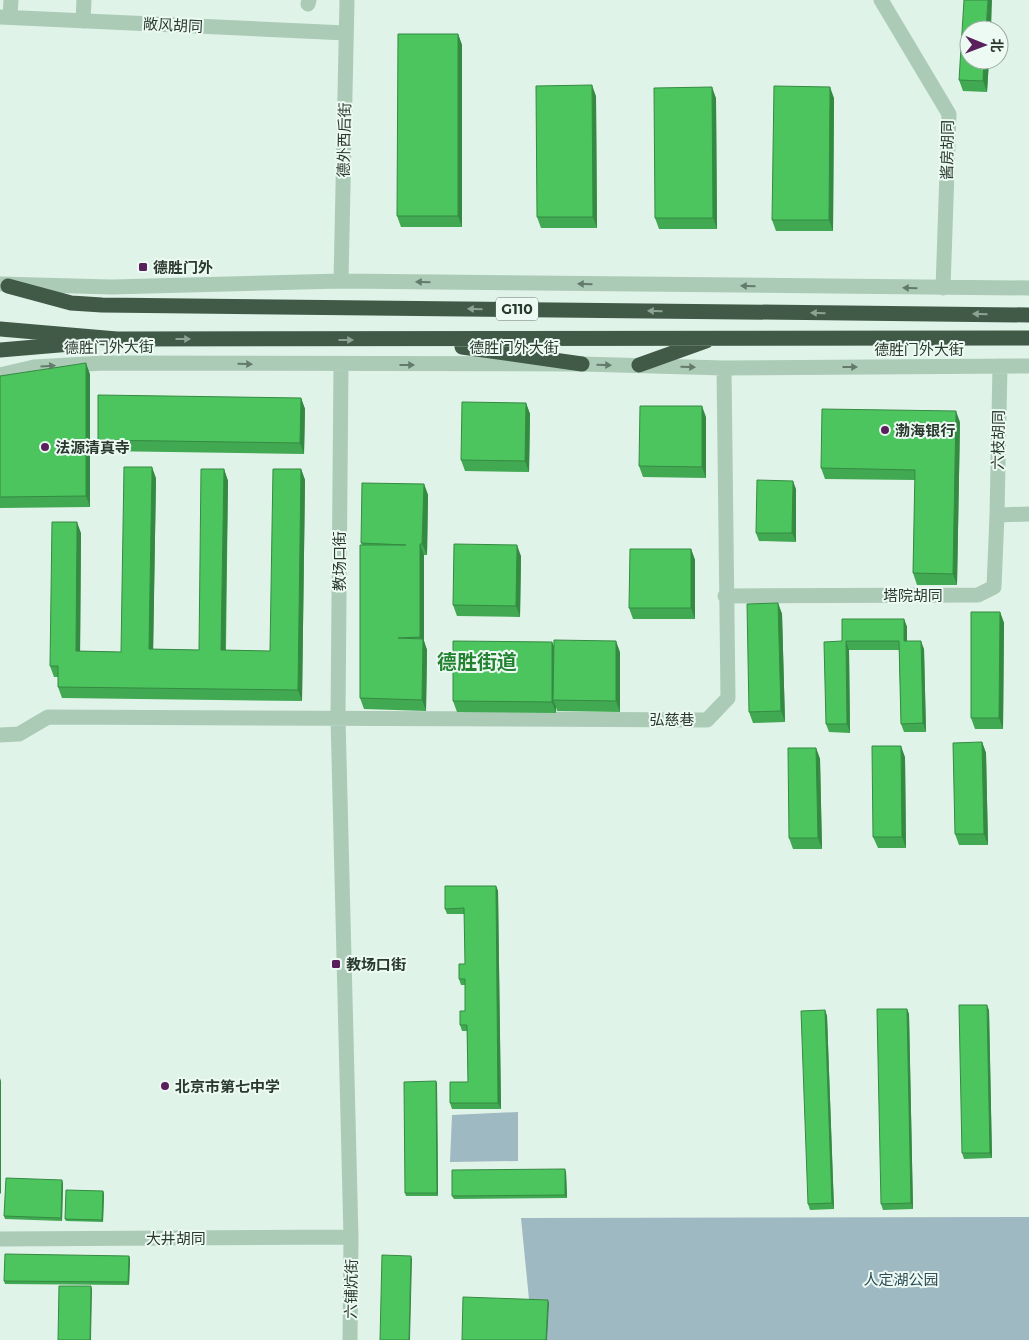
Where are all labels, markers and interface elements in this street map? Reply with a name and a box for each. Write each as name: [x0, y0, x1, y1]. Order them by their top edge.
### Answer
street label: 敞风胡同: [143, 14, 203, 36]
north arrow: [959, 20, 1009, 70]
text: 北: [988, 38, 1006, 52]
street label: 德外西后街: [334, 102, 354, 178]
street label: 酱房胡同: [937, 120, 957, 180]
place label: 德胜门外: [153, 258, 213, 277]
marker: 德胜门外: [137, 261, 149, 273]
one-way arrow: [415, 278, 431, 286]
one-way arrow: [577, 280, 593, 288]
one-way arrow: [740, 282, 756, 290]
one-way arrow: [902, 283, 918, 291]
road number: G110: [496, 298, 538, 320]
one-way arrow: [467, 305, 483, 313]
one-way arrow: [647, 307, 663, 315]
one-way arrow: [810, 309, 826, 317]
one-way arrow: [972, 310, 988, 318]
one-way arrow: [175, 335, 191, 343]
one-way arrow: [338, 336, 354, 344]
street label: 德胜门外大街: [64, 337, 154, 357]
street label: 德胜门外大街: [469, 338, 559, 357]
street label: 德胜门外大街: [874, 340, 964, 359]
one-way arrow: [237, 360, 253, 368]
one-way arrow: [399, 361, 415, 369]
one-way arrow: [597, 361, 613, 369]
one-way arrow: [40, 362, 56, 370]
one-way arrow: [680, 363, 696, 371]
one-way arrow: [842, 363, 858, 371]
street label: 六枝胡同: [988, 410, 1008, 470]
place label: 渤海银行: [895, 421, 955, 440]
marker: 渤海银行: [879, 424, 891, 436]
place label: 法源清真寺: [55, 438, 130, 457]
marker: 法源清真寺: [39, 441, 51, 453]
street label: 教场口街: [330, 531, 349, 591]
street label: 塔院胡同: [883, 586, 943, 605]
district label: 德胜街道: [437, 650, 517, 674]
street label: 弘慈巷: [649, 710, 695, 729]
place label: 教场口街: [346, 955, 406, 974]
marker: 教场口街: [330, 958, 342, 970]
place label: 北京市第七中学: [175, 1077, 280, 1096]
marker: 北京市第七中学: [159, 1080, 171, 1092]
street label: 大井胡同: [146, 1229, 206, 1248]
street label: 六铺炕街: [341, 1259, 361, 1319]
park label: 人定湖公园: [863, 1270, 939, 1289]

